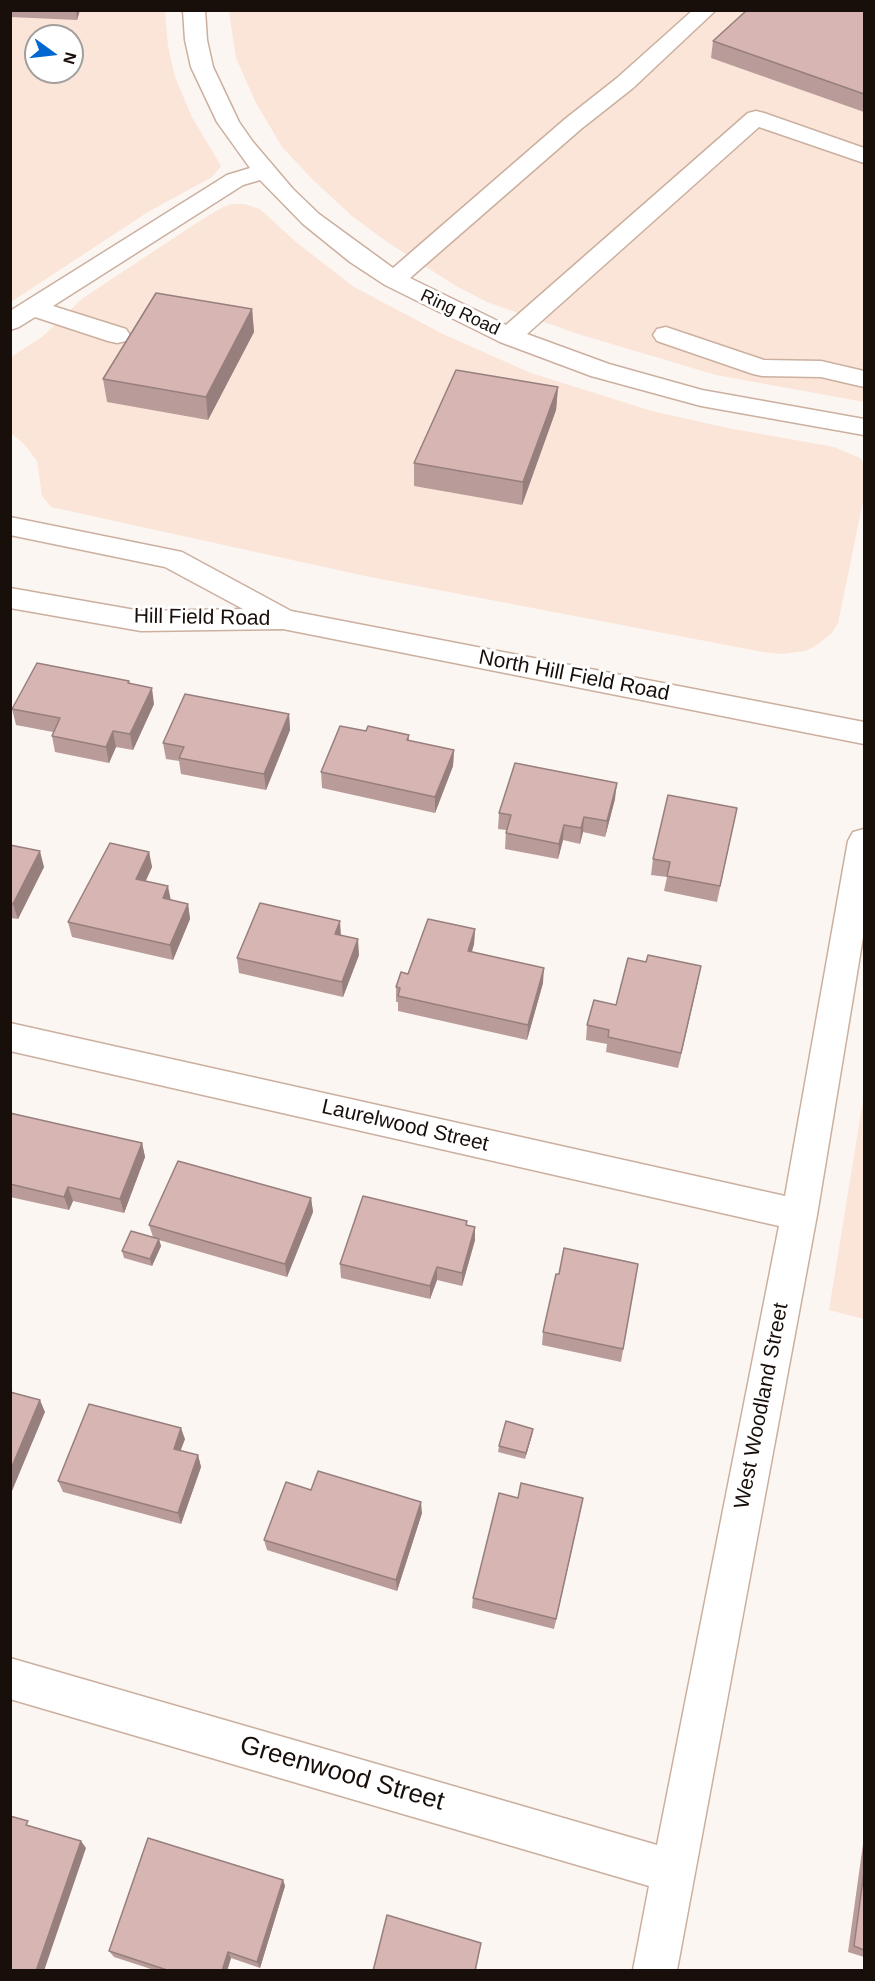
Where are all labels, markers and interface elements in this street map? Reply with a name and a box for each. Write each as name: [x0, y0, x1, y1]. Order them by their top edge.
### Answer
north arrow: [24, 24, 84, 84]
text: N: [60, 50, 80, 66]
street label: Ring Road: [417, 285, 503, 341]
street label: Hill Field Road: [134, 604, 270, 632]
street label: North Hill Field Road: [477, 645, 671, 707]
street label: Laurelwood Street: [319, 1095, 491, 1157]
street label: West Woodland Street: [730, 1301, 794, 1511]
street label: Greenwood Street: [236, 1730, 448, 1818]

